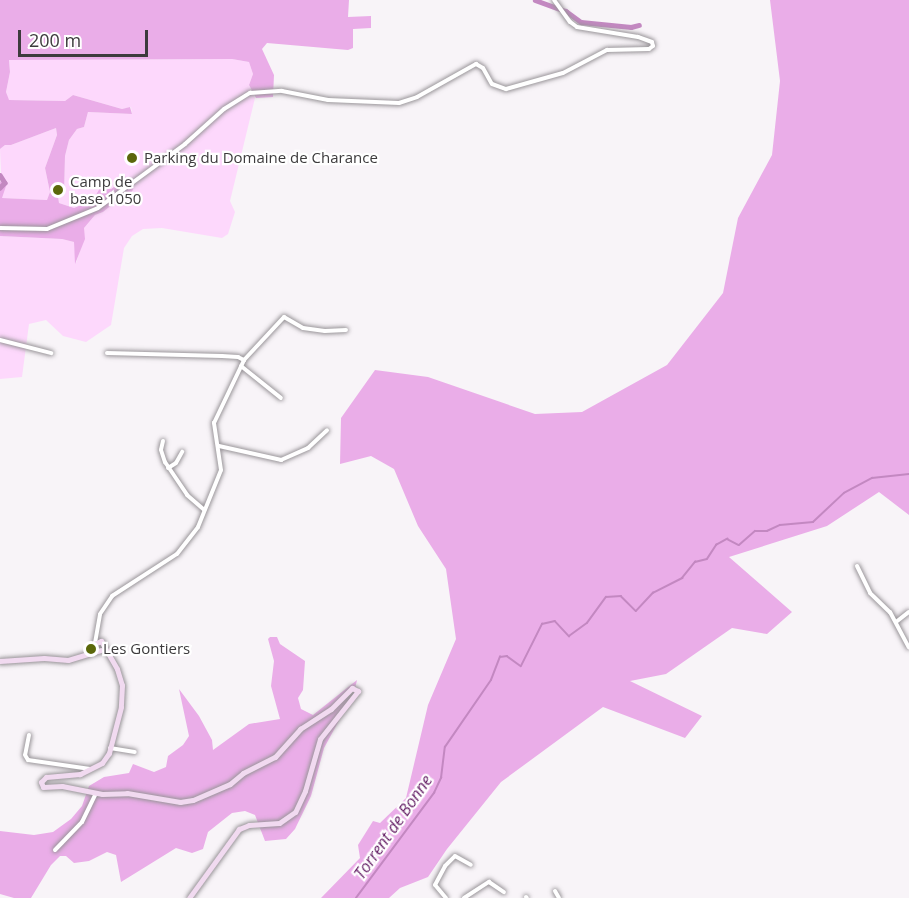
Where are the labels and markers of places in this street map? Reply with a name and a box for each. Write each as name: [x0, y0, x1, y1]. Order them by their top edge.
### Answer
place label: Parking du Domaine de Charance: [144, 149, 378, 167]
marker: Parking du Domaine de Charance: [125, 151, 139, 165]
place label: Camp de base 1050: [70, 172, 141, 207]
marker: Camp de base 1050: [51, 183, 65, 197]
place label: Les Gontiers: [103, 640, 190, 658]
marker: Les Gontiers: [84, 642, 98, 656]

